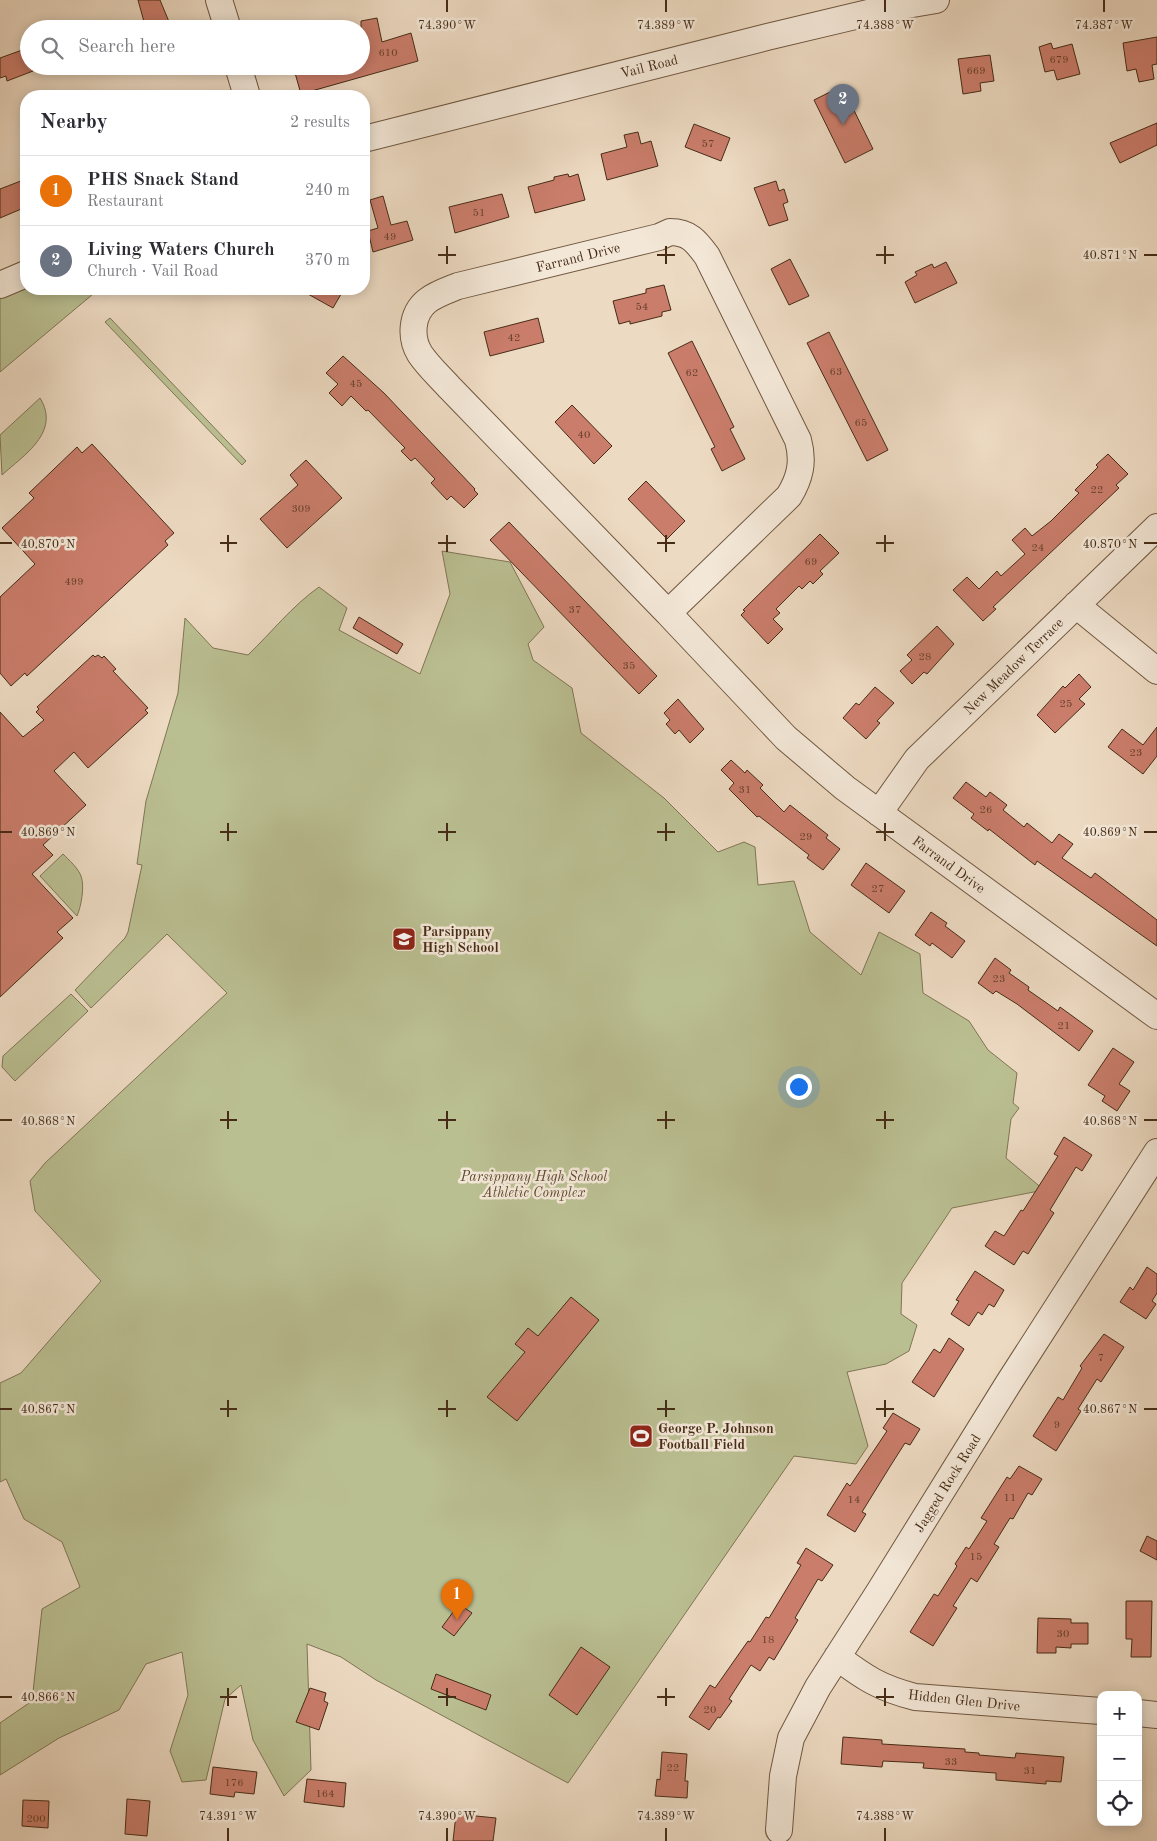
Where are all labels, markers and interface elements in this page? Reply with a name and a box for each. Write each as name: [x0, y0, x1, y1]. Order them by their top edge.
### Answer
search box: [20, 20, 370, 75]
text: 74.390°W: [418, 20, 476, 32]
text: 74.389°W: [637, 20, 695, 32]
text: 74.388°W: [856, 20, 914, 32]
text: 74.387°W: [1075, 20, 1133, 32]
icon: search: [38, 34, 66, 62]
text: Search here: [78, 38, 175, 57]
house number: 610: [378, 48, 398, 59]
street label: Vail Road: [619, 53, 680, 81]
house number: 679: [1049, 55, 1069, 66]
house number: 669: [966, 66, 986, 77]
pin: 2: [827, 84, 859, 125]
text: Nearby: [40, 112, 108, 133]
text: 2 results: [290, 115, 350, 131]
house number: 57: [702, 139, 714, 150]
text: PHS Snack Stand: [87, 171, 239, 190]
text: 1: [51, 183, 61, 199]
text: 240 m: [305, 183, 350, 199]
text: Restaurant: [87, 194, 164, 210]
house number: 51: [473, 208, 485, 219]
house number: 49: [384, 232, 396, 243]
text: Living Waters Church: [87, 241, 275, 260]
street label: Farrand Drive: [535, 241, 622, 275]
text: 40.871°N: [1083, 250, 1137, 262]
text: 2: [51, 253, 61, 269]
text: 370 m: [305, 253, 350, 269]
text: Church · Vail Road: [87, 264, 218, 280]
house number: 54: [636, 302, 648, 313]
house number: 42: [508, 333, 520, 344]
house number: 63: [830, 367, 842, 378]
house number: 62: [686, 368, 698, 379]
house number: 45: [350, 379, 362, 390]
house number: 65: [855, 418, 867, 429]
house number: 40: [578, 430, 590, 441]
house number: 22: [1091, 485, 1103, 496]
house number: 309: [291, 504, 311, 515]
text: 40.870°N: [21, 539, 75, 551]
text: 40.870°N: [1083, 539, 1137, 551]
house number: 24: [1032, 543, 1044, 554]
house number: 69: [805, 557, 817, 568]
house number: 499: [64, 577, 84, 588]
house number: 37: [569, 605, 581, 616]
street label: New Meadow Terrace: [961, 616, 1066, 718]
house number: 28: [919, 652, 931, 663]
house number: 35: [623, 661, 635, 672]
house number: 25: [1060, 699, 1072, 710]
house number: 23: [1130, 748, 1142, 759]
house number: 31: [739, 785, 751, 796]
house number: 26: [980, 805, 992, 816]
text: 40.869°N: [21, 827, 75, 839]
text: 40.869°N: [1083, 827, 1137, 839]
house number: 29: [800, 832, 812, 843]
street label: Farrand Drive: [909, 834, 987, 896]
house number: 27: [872, 884, 884, 895]
place label: Parsippany High School: [422, 925, 499, 955]
school or university icon: Parsippany High School: [391, 926, 417, 952]
house number: 23: [993, 974, 1005, 985]
house number: 21: [1058, 1021, 1070, 1032]
your location: [786, 1074, 812, 1100]
text: 40.868°N: [21, 1116, 75, 1128]
text: 40.868°N: [1083, 1116, 1137, 1128]
park label: Parsippany High School Athletic Complex: [460, 1170, 607, 1201]
house number: 7: [1098, 1353, 1104, 1364]
text: 40.867°N: [21, 1404, 75, 1416]
text: 40.867°N: [1083, 1404, 1137, 1416]
house number: 9: [1054, 1420, 1060, 1431]
place label: George P. Johnson Football Field: [658, 1422, 774, 1452]
sports icon: George P. Johnson Football Field: [628, 1423, 654, 1449]
street label: Jagged Rock Road: [912, 1432, 984, 1535]
house number: 11: [1004, 1493, 1016, 1504]
house number: 14: [848, 1495, 860, 1506]
house number: 15: [970, 1552, 982, 1563]
pin: 1: [441, 1579, 473, 1620]
house number: 30: [1057, 1629, 1069, 1640]
house number: 18: [762, 1635, 774, 1646]
street label: Hidden Glen Drive: [907, 1688, 1021, 1714]
map controls: [1097, 1691, 1142, 1826]
button: +: [1097, 1691, 1142, 1736]
text: 40.866°N: [21, 1692, 75, 1704]
house number: 20: [704, 1705, 716, 1716]
button: −: [1097, 1736, 1142, 1781]
house number: 33: [945, 1757, 957, 1768]
house number: 22: [667, 1763, 679, 1774]
house number: 31: [1024, 1766, 1036, 1777]
house number: 176: [224, 1778, 244, 1789]
button: locate: [1097, 1781, 1142, 1826]
house number: 164: [315, 1789, 335, 1800]
text: 74.391°W: [199, 1811, 257, 1823]
text: 74.390°W: [418, 1811, 476, 1823]
text: 74.389°W: [637, 1811, 695, 1823]
text: 74.388°W: [856, 1811, 914, 1823]
house number: 200: [26, 1814, 46, 1825]

